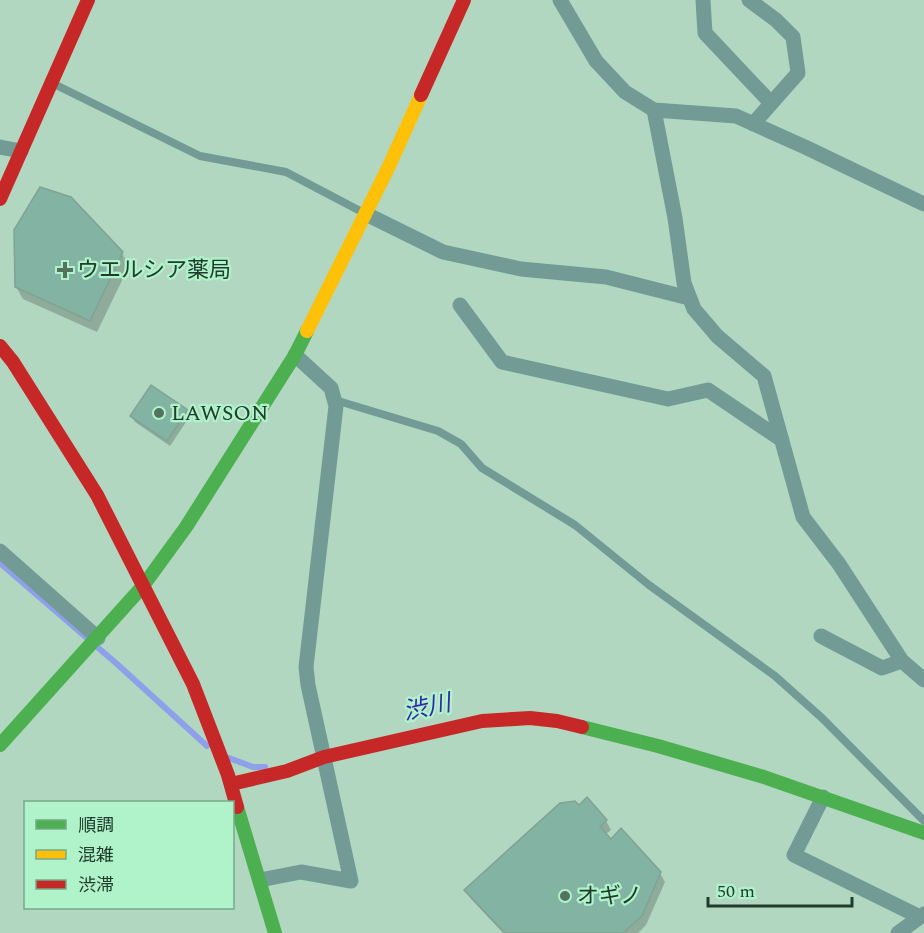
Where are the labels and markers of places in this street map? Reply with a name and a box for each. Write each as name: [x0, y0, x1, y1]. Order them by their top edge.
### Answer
place label: ウエルシア薬局: [77, 254, 231, 287]
marker: ウエルシア薬局: [58, 263, 72, 277]
place label: LAWSON: [171, 397, 269, 430]
marker: LAWSON: [152, 406, 166, 420]
place label: オギノ: [577, 880, 642, 913]
marker: オギノ: [558, 889, 572, 903]

